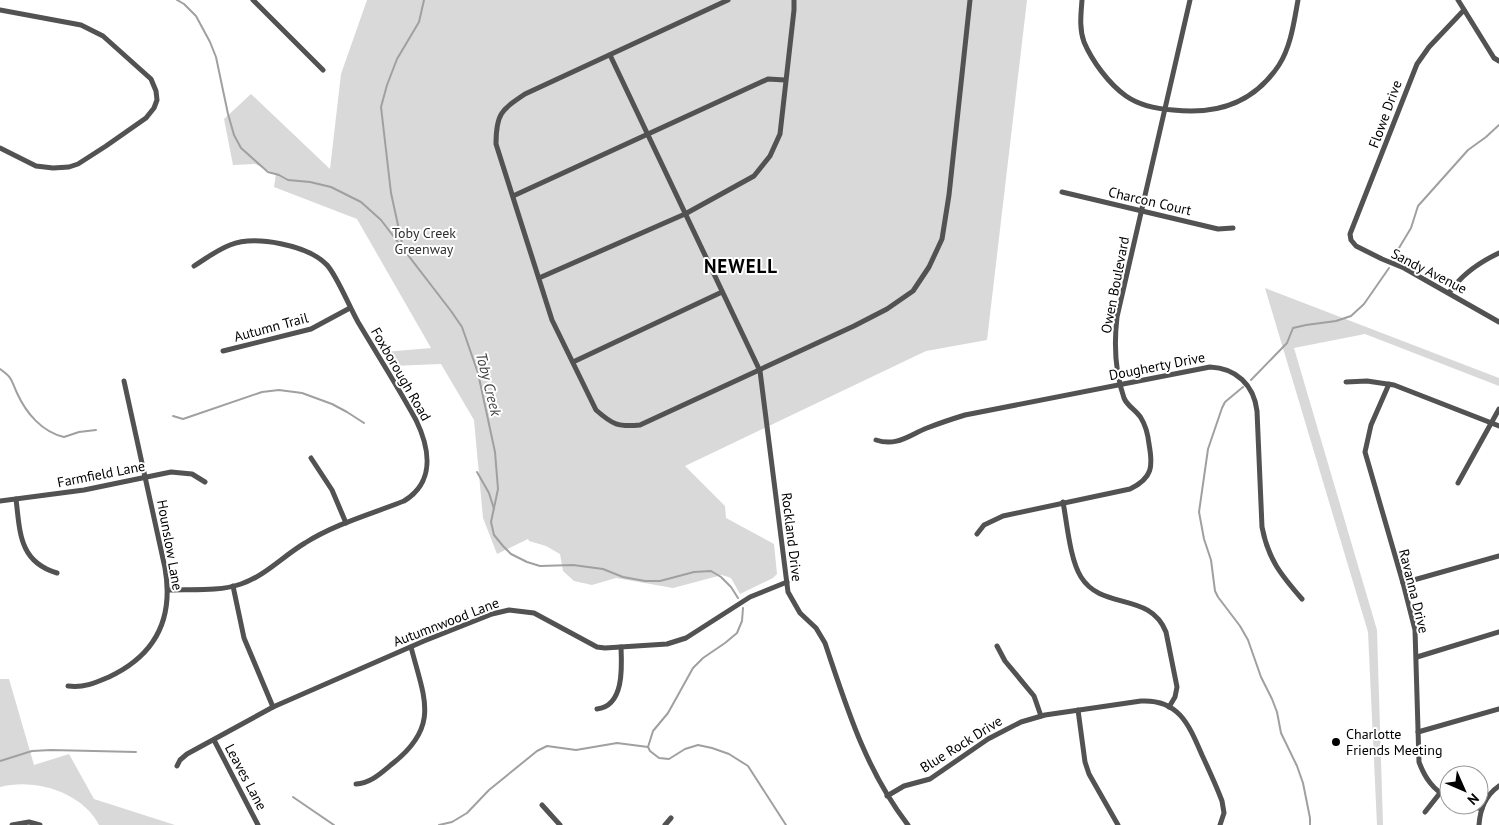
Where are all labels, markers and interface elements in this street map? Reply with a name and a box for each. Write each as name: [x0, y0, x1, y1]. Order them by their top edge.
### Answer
street label: Flowe Drive: [1364, 78, 1406, 150]
street label: Charcon Court: [1107, 183, 1194, 219]
park label: Toby Creek Greenway: [392, 224, 456, 258]
street label: Owen Boulevard: [1097, 235, 1133, 335]
street label: Sandy Avenue: [1388, 244, 1470, 298]
district label: NEWELL: [704, 254, 778, 278]
street label: Autumn Trail: [232, 308, 310, 346]
street label: Foxborough Road: [367, 324, 435, 424]
street label: Dougherty Drive: [1107, 348, 1207, 384]
water label: Toby Creek: [472, 350, 506, 419]
street label: Farmfield Lane: [56, 457, 146, 491]
street label: Rockland Drive: [778, 491, 806, 583]
street label: Hounslow Lane: [153, 498, 187, 592]
street label: Ravanna Drive: [1395, 547, 1433, 635]
street label: Autumnwood Lane: [390, 594, 502, 650]
street label: Blue Rock Drive: [917, 712, 1005, 776]
place label: Charlotte Friends Meeting: [1346, 725, 1443, 759]
marker: Charlotte Friends Meeting: [1330, 736, 1342, 748]
street label: Leaves Lane: [221, 741, 271, 813]
north arrow: [1439, 765, 1489, 815]
text: N: [1464, 790, 1483, 809]

